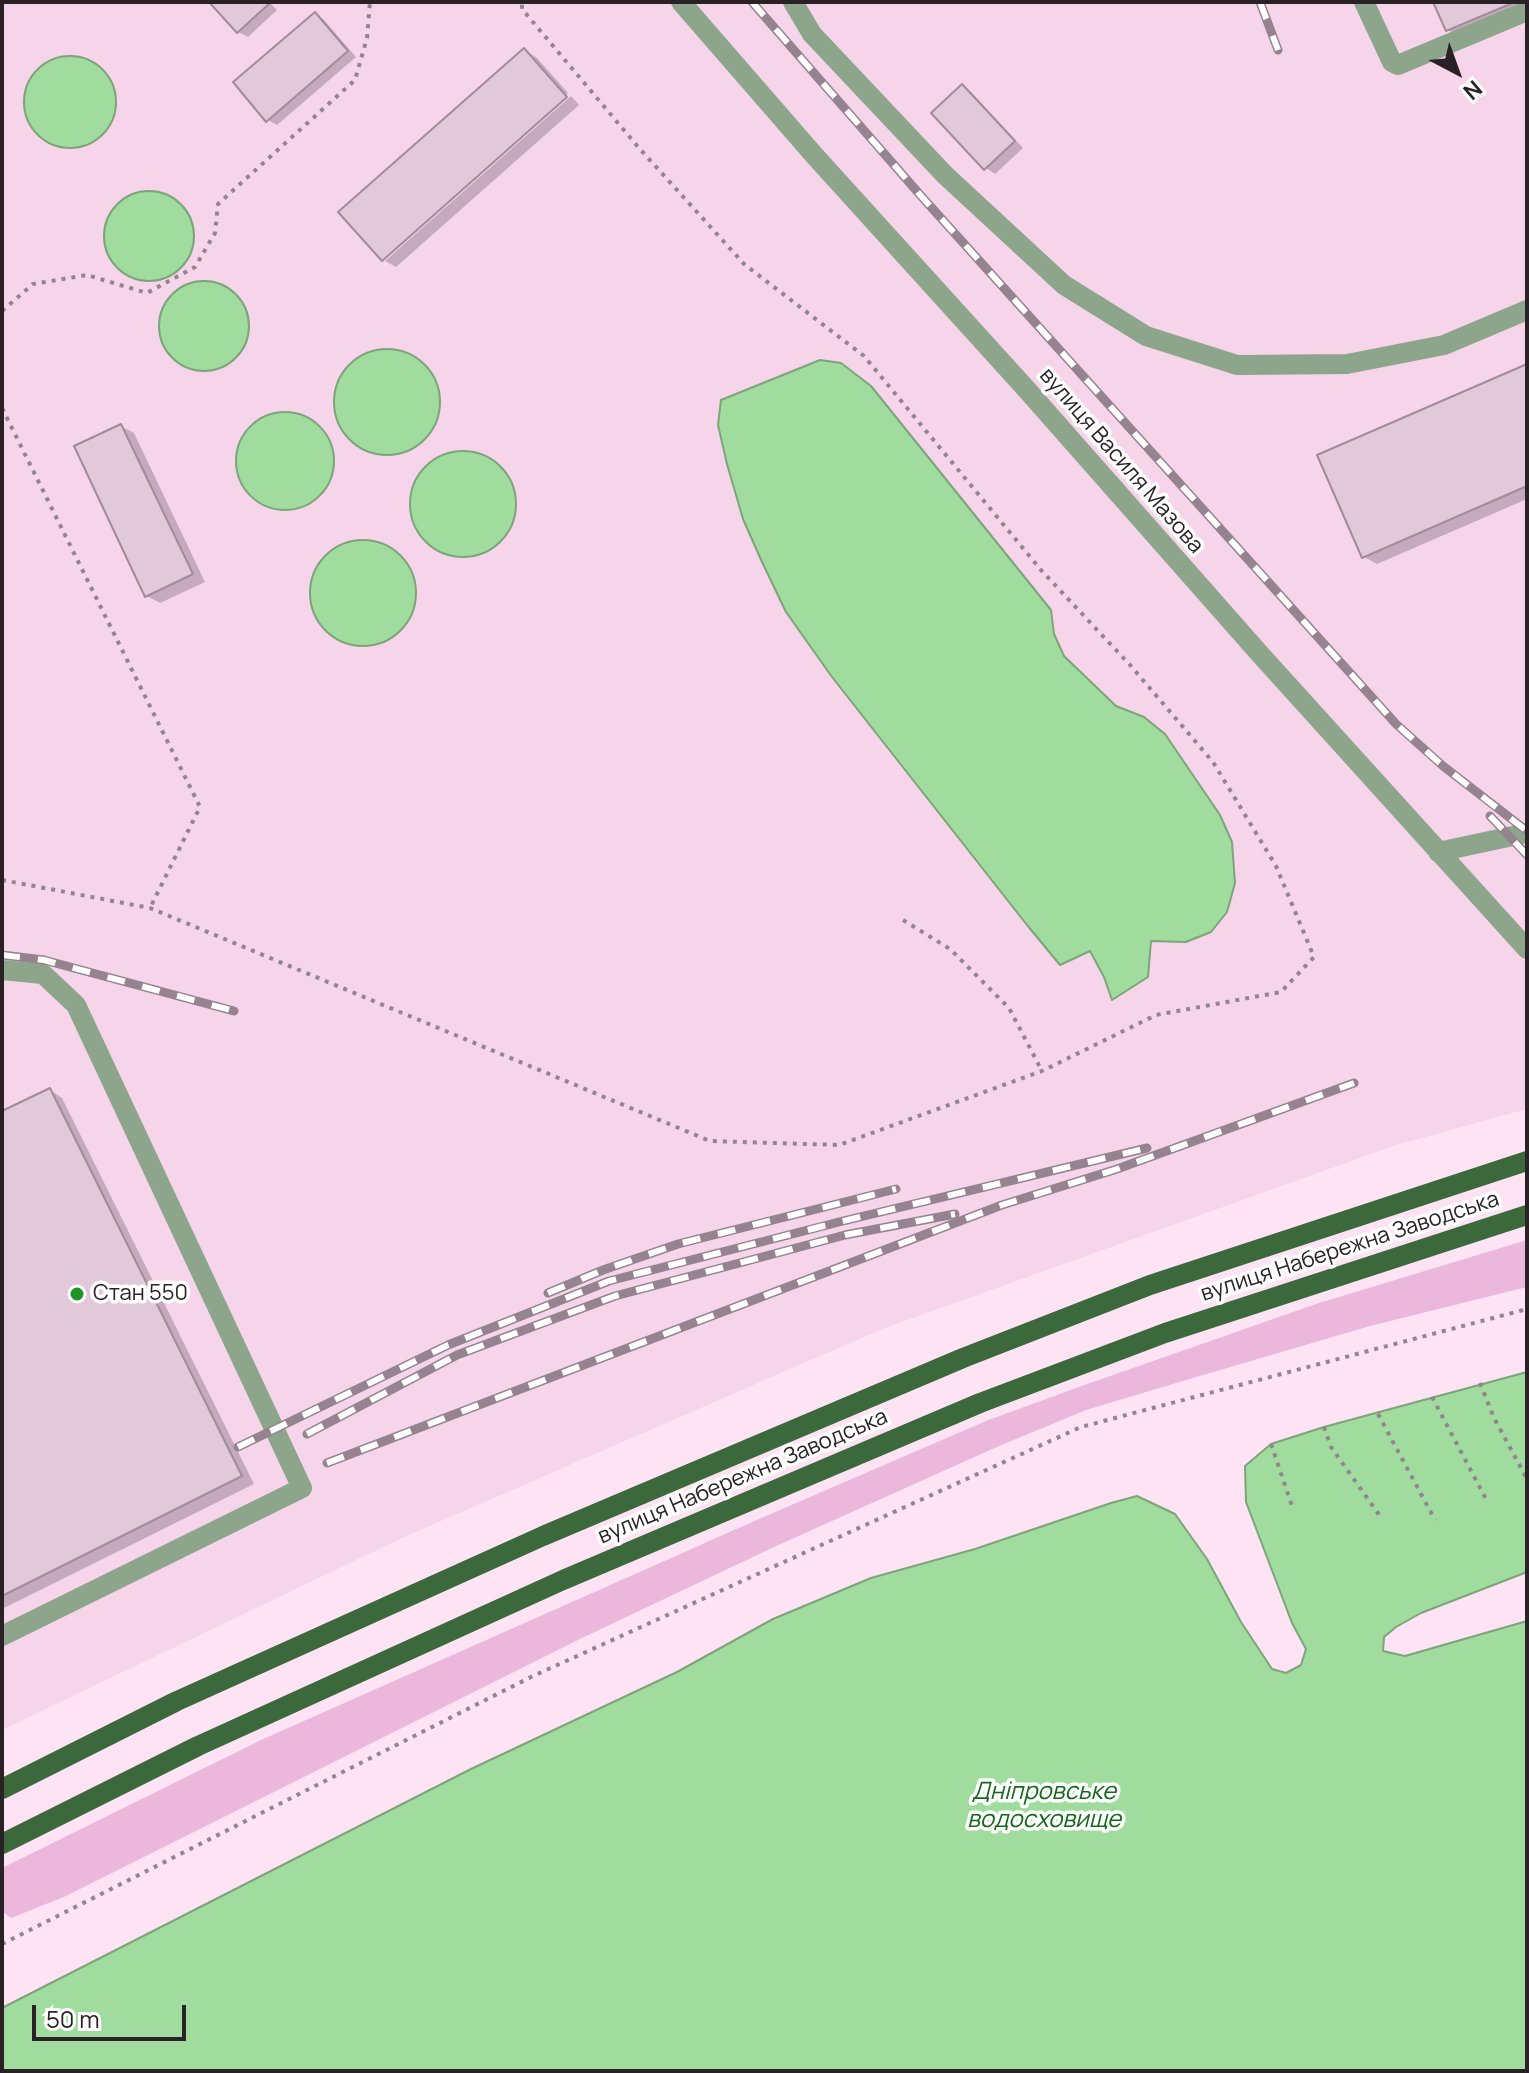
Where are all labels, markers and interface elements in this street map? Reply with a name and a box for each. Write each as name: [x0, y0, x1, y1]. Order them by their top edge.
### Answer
north arrow: [1417, 32, 1497, 112]
text: N: [1457, 74, 1489, 107]
street label: вулиця Василя Мазова: [1033, 363, 1209, 559]
street label: вулиця Набережна Заводська: [1198, 1186, 1502, 1308]
place label: Стан 550: [93, 1281, 188, 1307]
marker: Стан 550: [68, 1285, 86, 1303]
street label: вулиця Набережна Заводська: [594, 1404, 892, 1550]
water label: Дніпровське водосховище: [967, 1778, 1121, 1834]
scale bar: [36, 1989, 190, 2039]
text: 50 m: [46, 2002, 100, 2035]

